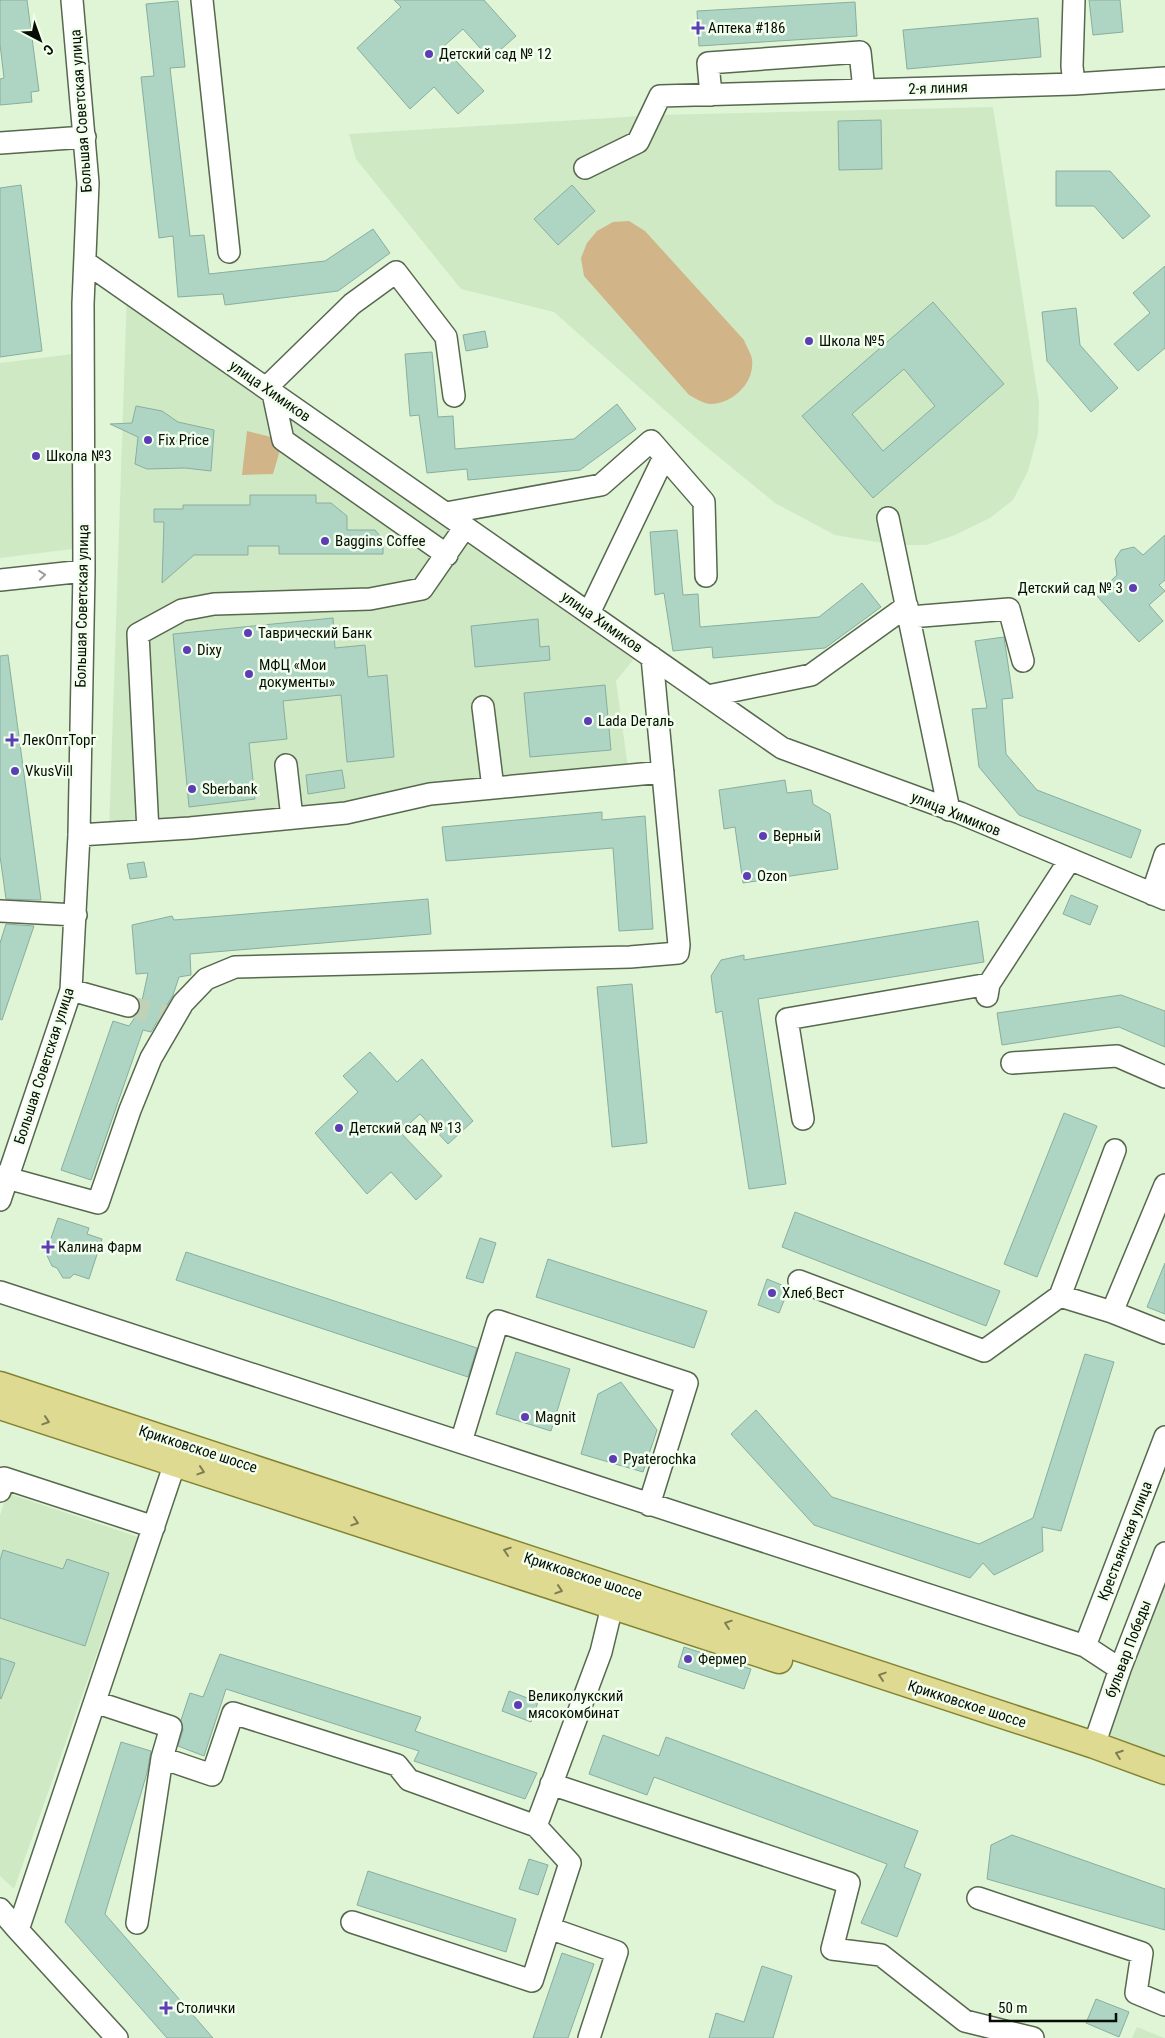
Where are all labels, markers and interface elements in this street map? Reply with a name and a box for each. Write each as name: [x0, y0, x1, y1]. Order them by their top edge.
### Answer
north arrow: [15, 15, 65, 65]
place label: Аптека #186: [708, 19, 785, 37]
marker: Аптека #186: [692, 22, 704, 34]
street label: Большая Советская улица: [66, 29, 96, 193]
text: С: [40, 41, 57, 58]
place label: Детский сад № 12: [439, 45, 552, 63]
marker: Детский сад № 12: [423, 48, 435, 60]
street label: 2-я линия: [908, 78, 968, 98]
place label: Школа №5: [819, 332, 885, 350]
marker: Школа №5: [803, 335, 815, 347]
street label: улица Химиков: [226, 356, 314, 426]
place label: Fix Price: [158, 431, 209, 449]
marker: Fix Price: [142, 434, 154, 446]
place label: Школа №3: [46, 447, 112, 465]
marker: Школа №3: [30, 450, 42, 462]
street label: Большая Советская улица: [72, 524, 92, 688]
place label: Baggins Coffee: [335, 532, 426, 550]
marker: Baggins Coffee: [319, 535, 331, 547]
one-way arrow: [38, 570, 46, 581]
place label: Детский сад № 3: [1018, 579, 1123, 597]
marker: Детский сад № 3: [1127, 582, 1139, 594]
street label: улица Химиков: [558, 587, 646, 657]
place label: Таврический Банк: [258, 624, 372, 642]
marker: Таврический Банк: [242, 627, 254, 639]
place label: Dixy: [197, 641, 222, 659]
marker: Dixy: [181, 644, 193, 656]
place label: МФЦ «Мои документы»: [259, 656, 335, 691]
marker: МФЦ «Мои документы»: [243, 668, 255, 680]
place label: Lada Dеталь: [598, 712, 674, 730]
marker: Lada Dеталь: [582, 715, 594, 727]
place label: ЛекОптТорг: [22, 731, 97, 749]
marker: ЛекОптТорг: [6, 734, 18, 746]
place label: VkusVill: [25, 762, 73, 780]
marker: VkusVill: [9, 765, 21, 777]
place label: Sberbank: [202, 780, 258, 798]
marker: Sberbank: [186, 783, 198, 795]
street label: улица Химиков: [909, 788, 1003, 840]
place label: Верный: [773, 827, 821, 845]
marker: Верный: [757, 830, 769, 842]
place label: Ozon: [757, 867, 787, 885]
marker: Ozon: [741, 870, 753, 882]
street label: Большая Советская улица: [10, 985, 78, 1147]
place label: Детский сад № 13: [349, 1119, 462, 1137]
marker: Детский сад № 13: [333, 1122, 345, 1134]
place label: Калина Фарм: [58, 1238, 142, 1256]
marker: Калина Фарм: [42, 1241, 54, 1253]
place label: Хлеб Вест: [782, 1284, 844, 1302]
marker: Хлеб Вест: [766, 1287, 778, 1299]
place label: Magnit: [535, 1408, 576, 1426]
marker: Magnit: [519, 1411, 531, 1423]
one-way arrow: [42, 1415, 50, 1425]
street label: Крикковское шоссе: [136, 1421, 260, 1477]
place label: Pyaterochka: [623, 1450, 696, 1468]
marker: Pyaterochka: [607, 1453, 619, 1465]
one-way arrow: [197, 1465, 205, 1475]
street label: Крестьянская улица: [1094, 1479, 1156, 1603]
one-way arrow: [351, 1516, 359, 1526]
one-way arrow: [503, 1547, 512, 1557]
street label: Крикковское шоссе: [521, 1548, 645, 1604]
one-way arrow: [555, 1584, 563, 1594]
street label: бульвар Победы: [1101, 1598, 1155, 1700]
one-way arrow: [724, 1620, 732, 1630]
place label: Фермер: [698, 1650, 747, 1668]
marker: Фермер: [682, 1653, 694, 1665]
one-way arrow: [878, 1671, 886, 1681]
street label: Крикковское шоссе: [905, 1676, 1029, 1732]
place label: Великолукский мясокомбинат: [528, 1687, 623, 1722]
marker: Великолукский мясокомбинат: [512, 1699, 524, 1711]
one-way arrow: [1115, 1750, 1124, 1760]
scale bar: [990, 1990, 1116, 2022]
place label: Столички: [176, 1999, 235, 2017]
text: 50 m: [998, 1999, 1028, 2017]
marker: Столички: [160, 2002, 172, 2014]

